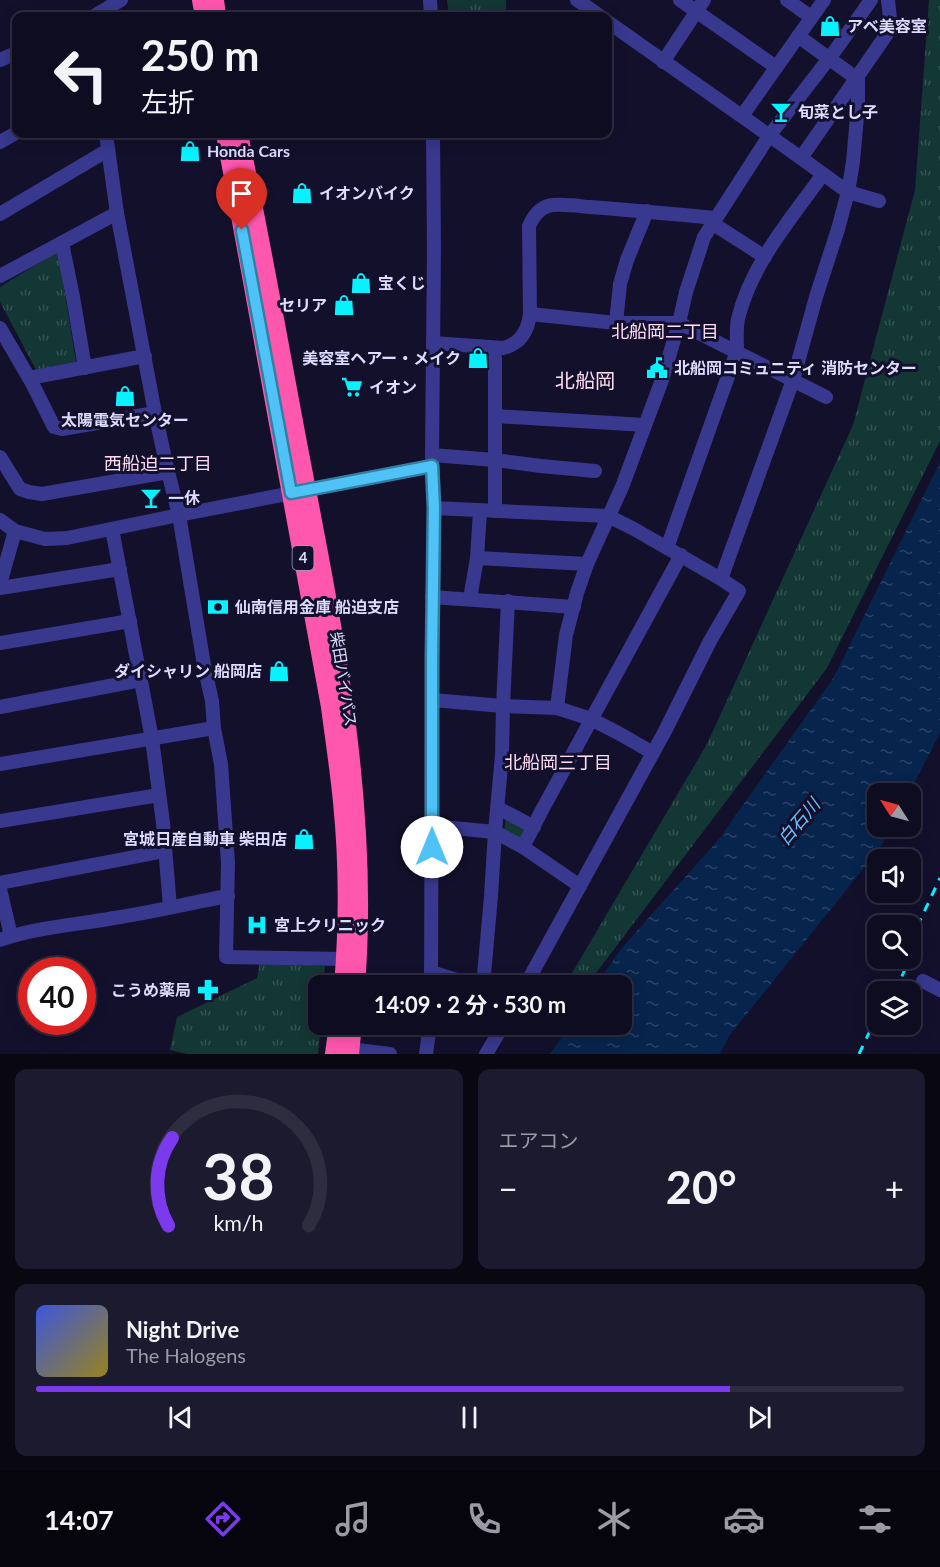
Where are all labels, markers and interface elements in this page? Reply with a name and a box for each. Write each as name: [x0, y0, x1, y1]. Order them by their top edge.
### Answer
shop icon: アベ美容室: [818, 14, 842, 38]
place label: アベ美容室: [847, 16, 927, 35]
text: 250 m: [141, 30, 259, 80]
icon: left: [42, 36, 120, 114]
text: 左折: [141, 85, 195, 118]
bar icon: 旬菜とし子: [769, 100, 793, 124]
place label: 旬菜とし子: [798, 102, 878, 121]
shop icon: Honda Cars: [178, 139, 202, 163]
place label: Honda Cars: [207, 141, 290, 160]
pin: [216, 168, 267, 230]
icon: arrive: [225, 177, 258, 210]
shop icon: イオンバイク: [290, 181, 314, 205]
place label: イオンバイク: [319, 183, 415, 202]
shop icon: 宝くじ: [349, 271, 373, 295]
place label: 宝くじ: [378, 273, 426, 292]
shop icon: セリア: [332, 293, 356, 317]
place label: セリア: [279, 295, 327, 314]
district label: 北船岡二丁目: [611, 320, 719, 342]
shop icon: 美容室ヘアー・メイク: [466, 346, 490, 370]
place label: 美容室ヘアー・メイク: [302, 348, 461, 367]
public building icon: 北船岡コミュニティ 消防センター: [645, 356, 669, 380]
place label: 北船岡コミュニティ 消防センター: [674, 358, 917, 377]
district label: 北船岡: [555, 368, 615, 392]
supermarket icon: イオン: [340, 375, 364, 399]
place label: イオン: [369, 377, 417, 396]
shop icon: 太陽電気センター: [113, 384, 137, 408]
place label: 太陽電気センター: [61, 410, 189, 429]
district label: 西船迫二丁目: [104, 452, 212, 474]
bar icon: 一休: [139, 486, 163, 510]
place label: 一休: [168, 488, 200, 507]
road number: 4: [292, 546, 314, 570]
bank icon: 仙南信用金庫 船迫支店: [206, 595, 230, 619]
place label: 仙南信用金庫 船迫支店: [234, 597, 399, 616]
street label: 柴田バイパス: [328, 630, 361, 728]
shop icon: ダイシャリン 船岡店: [267, 659, 291, 683]
place label: ダイシャリン 船岡店: [114, 661, 262, 680]
district label: 北船岡三丁目: [504, 751, 612, 773]
north arrow: [867, 783, 921, 837]
map controls: [867, 783, 921, 1035]
water label: 白石川: [772, 792, 825, 849]
position arrow: [400, 815, 464, 879]
shop icon: 宮城日産自動車 柴田店: [292, 827, 316, 851]
place label: 宮城日産自動車 柴田店: [123, 829, 287, 848]
button: sound: [867, 849, 921, 903]
hospital icon: 宮上クリニック: [245, 913, 269, 937]
place label: 宮上クリニック: [274, 915, 386, 934]
button: search: [867, 915, 921, 969]
speed limit sign: 40: [18, 957, 96, 1035]
pharmacy icon: こうめ薬局: [196, 978, 220, 1002]
place label: こうめ薬局: [111, 980, 191, 999]
button: layers: [867, 981, 921, 1035]
text: 14:09 · 2 分 · 530 m: [374, 991, 566, 1018]
text: エアコン: [499, 1128, 579, 1152]
text: 38: [203, 1138, 275, 1213]
text: 20°: [666, 1160, 737, 1214]
text: −: [499, 1168, 518, 1208]
text: +: [885, 1168, 904, 1208]
text: km/h: [214, 1210, 264, 1236]
text: Night Drive: [126, 1316, 239, 1343]
text: The Halogens: [126, 1343, 246, 1367]
icon: previous: [164, 1401, 197, 1434]
icon: pause: [453, 1401, 486, 1434]
icon: next: [743, 1401, 776, 1434]
icon: directions: [202, 1498, 244, 1540]
icon: music: [332, 1498, 374, 1540]
icon: phone: [463, 1498, 505, 1540]
icon: climate: [593, 1498, 635, 1540]
icon: car: [723, 1498, 765, 1540]
icon: filters: [854, 1498, 896, 1540]
text: 14:07: [44, 1503, 114, 1536]

